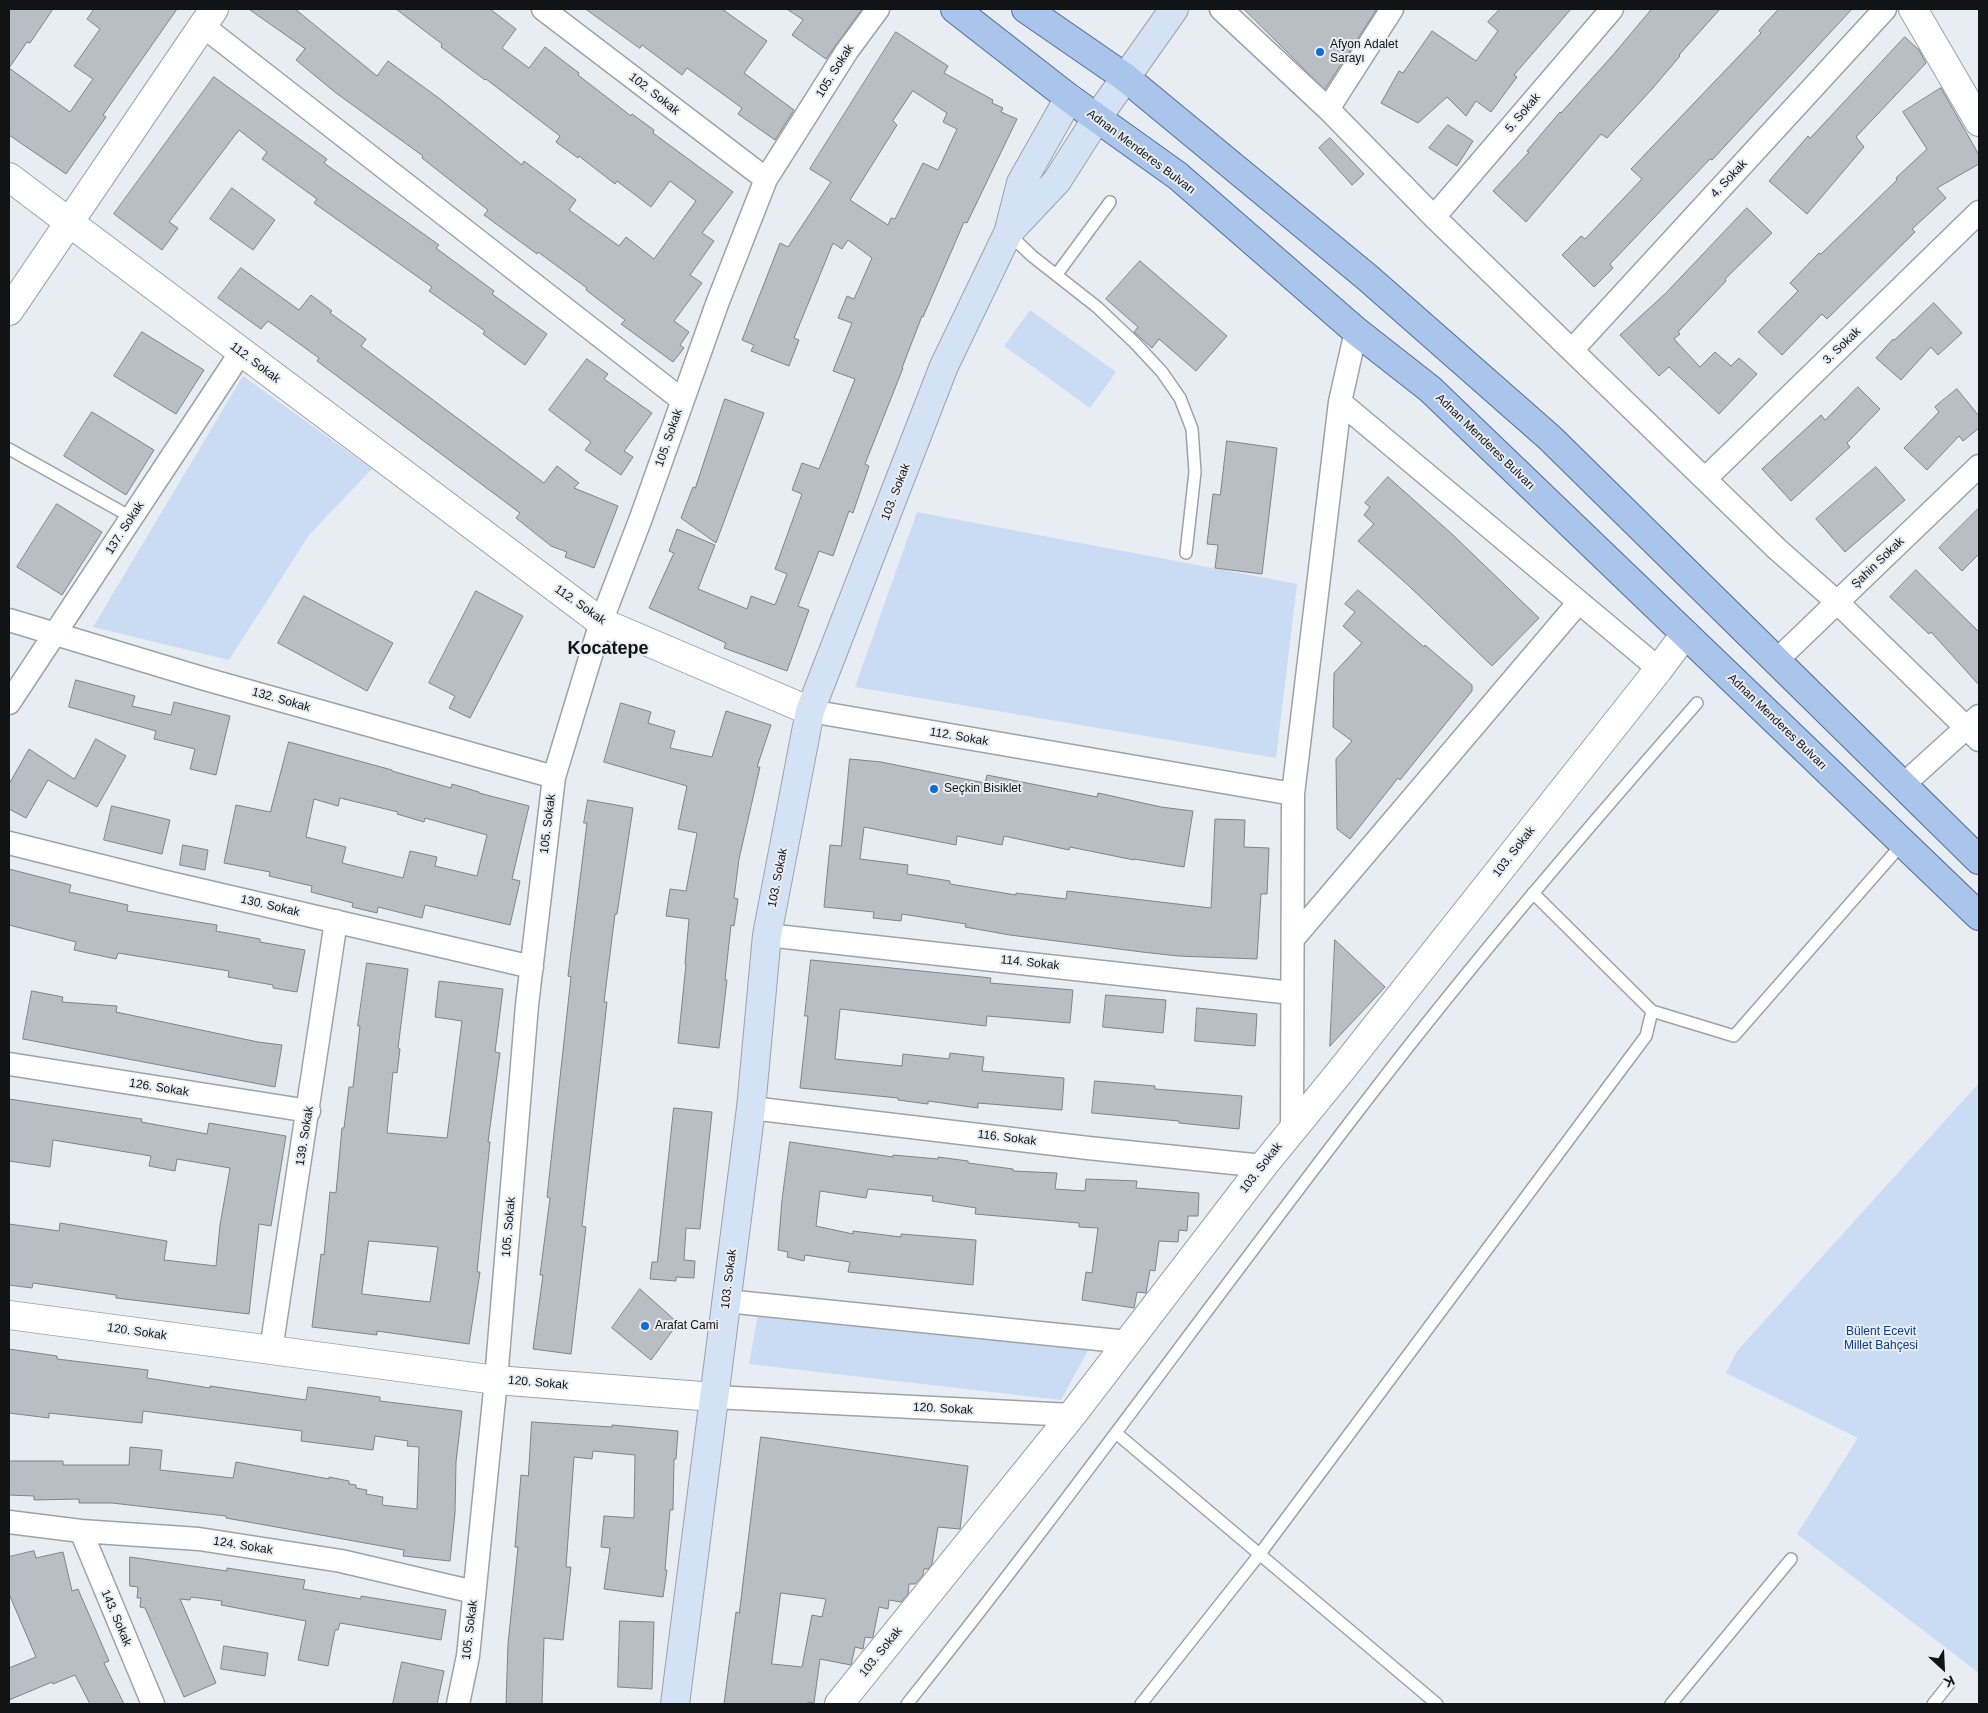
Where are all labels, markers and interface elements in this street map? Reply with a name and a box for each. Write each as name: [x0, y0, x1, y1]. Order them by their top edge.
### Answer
place label: Afyon Adalet Sarayı: [1330, 38, 1398, 66]
street label: 105. Sokak: [813, 42, 857, 100]
marker: Afyon Adalet Sarayı: [1314, 46, 1326, 58]
street label: 102. Sokak: [626, 70, 682, 118]
street label: 5. Sokak: [1502, 90, 1544, 136]
street label: Adnan Menderes Bulvarı: [1084, 107, 1198, 197]
street label: 4. Sokak: [1708, 157, 1750, 201]
street label: 3. Sokak: [1820, 325, 1864, 367]
street label: 112. Sokak: [227, 339, 283, 387]
street label: Adnan Menderes Bulvarı: [1432, 391, 1538, 493]
street label: 105. Sokak: [652, 407, 686, 469]
street label: 103. Sokak: [879, 461, 913, 523]
street label: 137. Sokak: [103, 499, 147, 557]
street label: Şahin Sokak: [1849, 534, 1907, 592]
street label: 112. Sokak: [552, 582, 608, 628]
district label: Kocatepe: [567, 638, 649, 660]
street label: Adnan Menderes Bulvarı: [1724, 671, 1830, 773]
street label: 132. Sokak: [250, 685, 312, 715]
street label: 112. Sokak: [929, 725, 989, 749]
place label: Seçkin Bisiklet: [944, 782, 1021, 796]
marker: Seçkin Bisiklet: [928, 783, 940, 795]
street label: 105. Sokak: [537, 793, 559, 855]
street label: 103. Sokak: [1490, 824, 1538, 880]
street label: 103. Sokak: [765, 847, 791, 909]
street label: 130. Sokak: [239, 892, 301, 920]
street label: 114. Sokak: [1000, 953, 1060, 973]
street label: 126. Sokak: [128, 1076, 190, 1100]
street label: 139. Sokak: [293, 1105, 317, 1167]
street label: 116. Sokak: [977, 1127, 1037, 1149]
street label: 103. Sokak: [1237, 1140, 1285, 1196]
street label: 105. Sokak: [499, 1196, 519, 1258]
street label: 103. Sokak: [718, 1248, 740, 1310]
place label: Arafat Cami: [655, 1319, 718, 1333]
marker: Arafat Cami: [639, 1320, 651, 1332]
street label: 120. Sokak: [106, 1321, 168, 1343]
park label: Bülent Ecevit Millet Bahçesi: [1844, 1325, 1918, 1353]
street label: 120. Sokak: [507, 1373, 569, 1393]
street label: 120. Sokak: [913, 1400, 973, 1418]
street label: 124. Sokak: [212, 1534, 274, 1558]
street label: 143. Sokak: [98, 1588, 134, 1648]
street label: 105. Sokak: [459, 1599, 481, 1661]
street label: 103. Sokak: [857, 1624, 905, 1680]
north arrow: [1918, 1643, 1968, 1693]
text: K: [1941, 1672, 1957, 1691]

